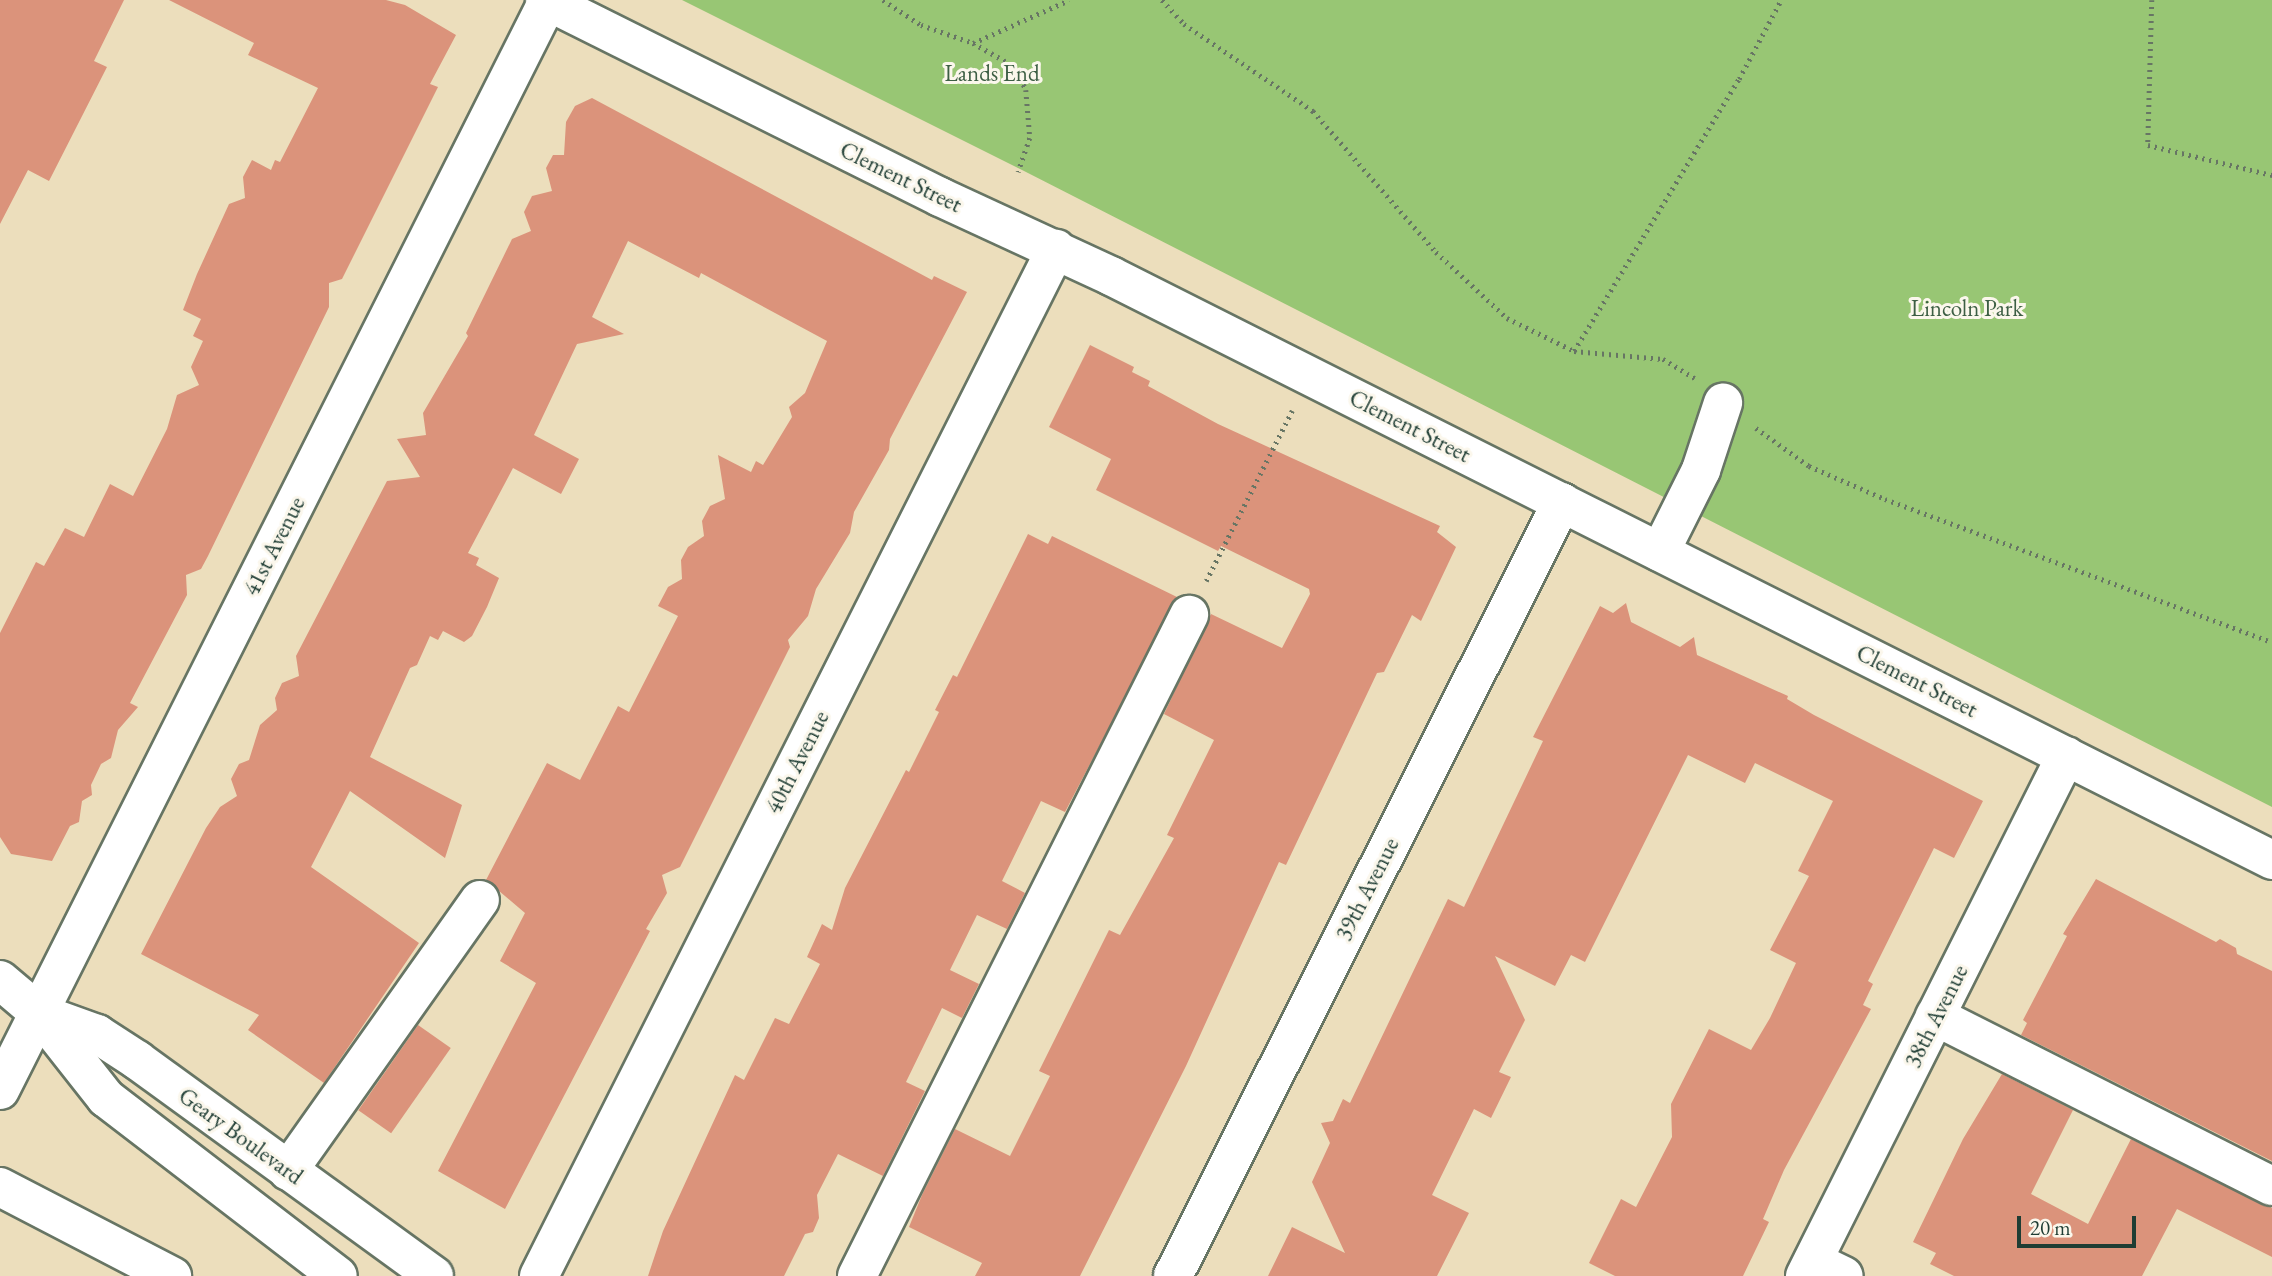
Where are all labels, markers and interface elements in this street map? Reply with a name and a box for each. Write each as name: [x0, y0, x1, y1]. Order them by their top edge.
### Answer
park label: Lands End: [944, 59, 1040, 87]
street label: Clement Street: [836, 136, 966, 218]
park label: Lincoln Park: [1911, 294, 2023, 322]
street label: Clement Street: [1345, 384, 1475, 468]
street label: 41st Avenue: [237, 492, 311, 600]
street label: Clement Street: [1852, 639, 1982, 723]
street label: 40th Avenue: [759, 706, 835, 818]
street label: 39th Avenue: [1329, 833, 1405, 945]
street label: 38th Avenue: [1898, 960, 1974, 1072]
street label: Geary Boulevard: [173, 1082, 309, 1190]
scale bar: [2020, 1202, 2139, 1246]
text: 20 m: [2030, 1214, 2071, 1241]

